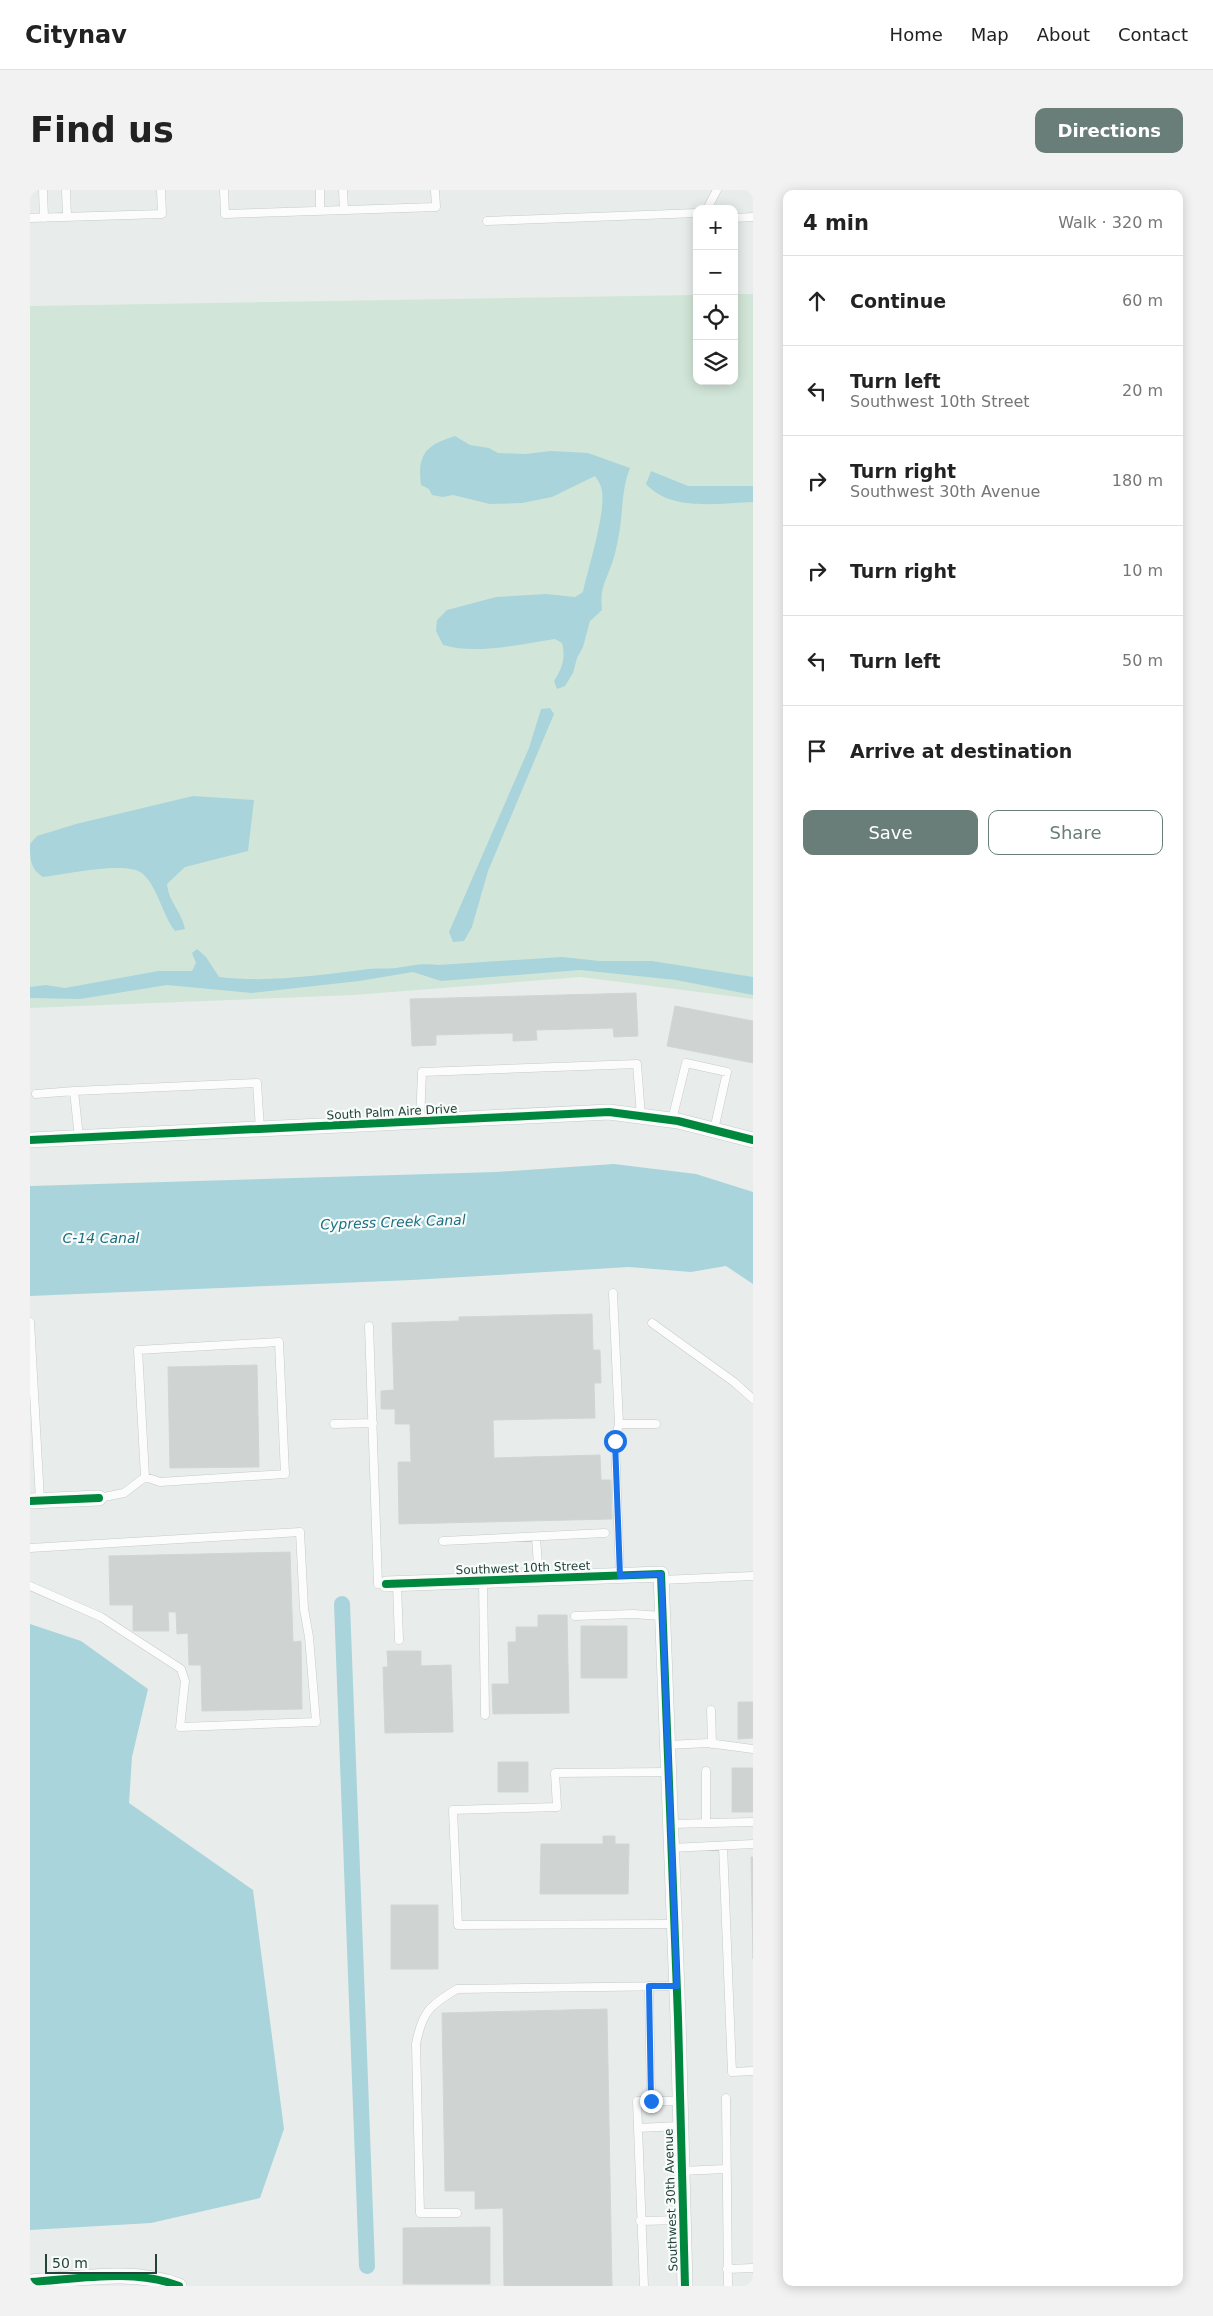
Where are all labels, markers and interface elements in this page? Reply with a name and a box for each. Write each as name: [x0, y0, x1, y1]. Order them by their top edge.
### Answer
text: Citynav: [25, 21, 127, 49]
text: Home: [890, 24, 943, 45]
text: Map: [971, 24, 1009, 45]
text: About: [1037, 24, 1090, 45]
text: Contact: [1118, 24, 1188, 45]
button: Directions: [1035, 108, 1183, 153]
text: Find us: [30, 110, 174, 150]
map controls: [693, 205, 738, 385]
button: +: [693, 205, 738, 250]
text: 4 min: [803, 211, 869, 235]
text: Walk · 320 m: [1058, 213, 1163, 232]
button: −: [693, 250, 738, 295]
icon: ahead: [803, 287, 831, 315]
text: Continue: [850, 290, 946, 312]
text: 60 m: [1122, 291, 1163, 310]
button: locate: [693, 295, 738, 340]
button: layers: [693, 340, 738, 385]
text: Turn left: [850, 370, 941, 392]
icon: left: [803, 377, 831, 405]
text: 20 m: [1122, 381, 1163, 400]
text: Southwest 10th Street: [850, 392, 1030, 411]
text: Turn right: [850, 460, 956, 482]
icon: right: [803, 467, 831, 495]
text: 180 m: [1112, 471, 1163, 490]
text: Southwest 30th Avenue: [850, 482, 1040, 501]
icon: right: [803, 557, 831, 585]
text: Turn right: [850, 560, 956, 582]
text: 10 m: [1122, 561, 1163, 580]
icon: left: [803, 647, 831, 675]
text: Turn left: [850, 650, 941, 672]
text: 50 m: [1122, 651, 1163, 670]
icon: arrive: [803, 737, 831, 765]
text: Arrive at destination: [850, 740, 1072, 762]
button: Save: [803, 810, 978, 855]
button: Share: [988, 810, 1163, 855]
street label: South Palm Aire Drive: [326, 1102, 458, 1122]
water label: Cypress Creek Canal: [320, 1211, 466, 1233]
water label: C-14 Canal: [63, 1230, 140, 1246]
route start: [604, 1430, 627, 1453]
street label: Southwest 10th Street: [455, 1559, 591, 1577]
route end: [640, 2090, 663, 2113]
street label: Southwest 30th Avenue: [662, 2128, 680, 2272]
scale bar: [45, 2251, 158, 2274]
text: 50 m: [52, 2255, 88, 2271]

